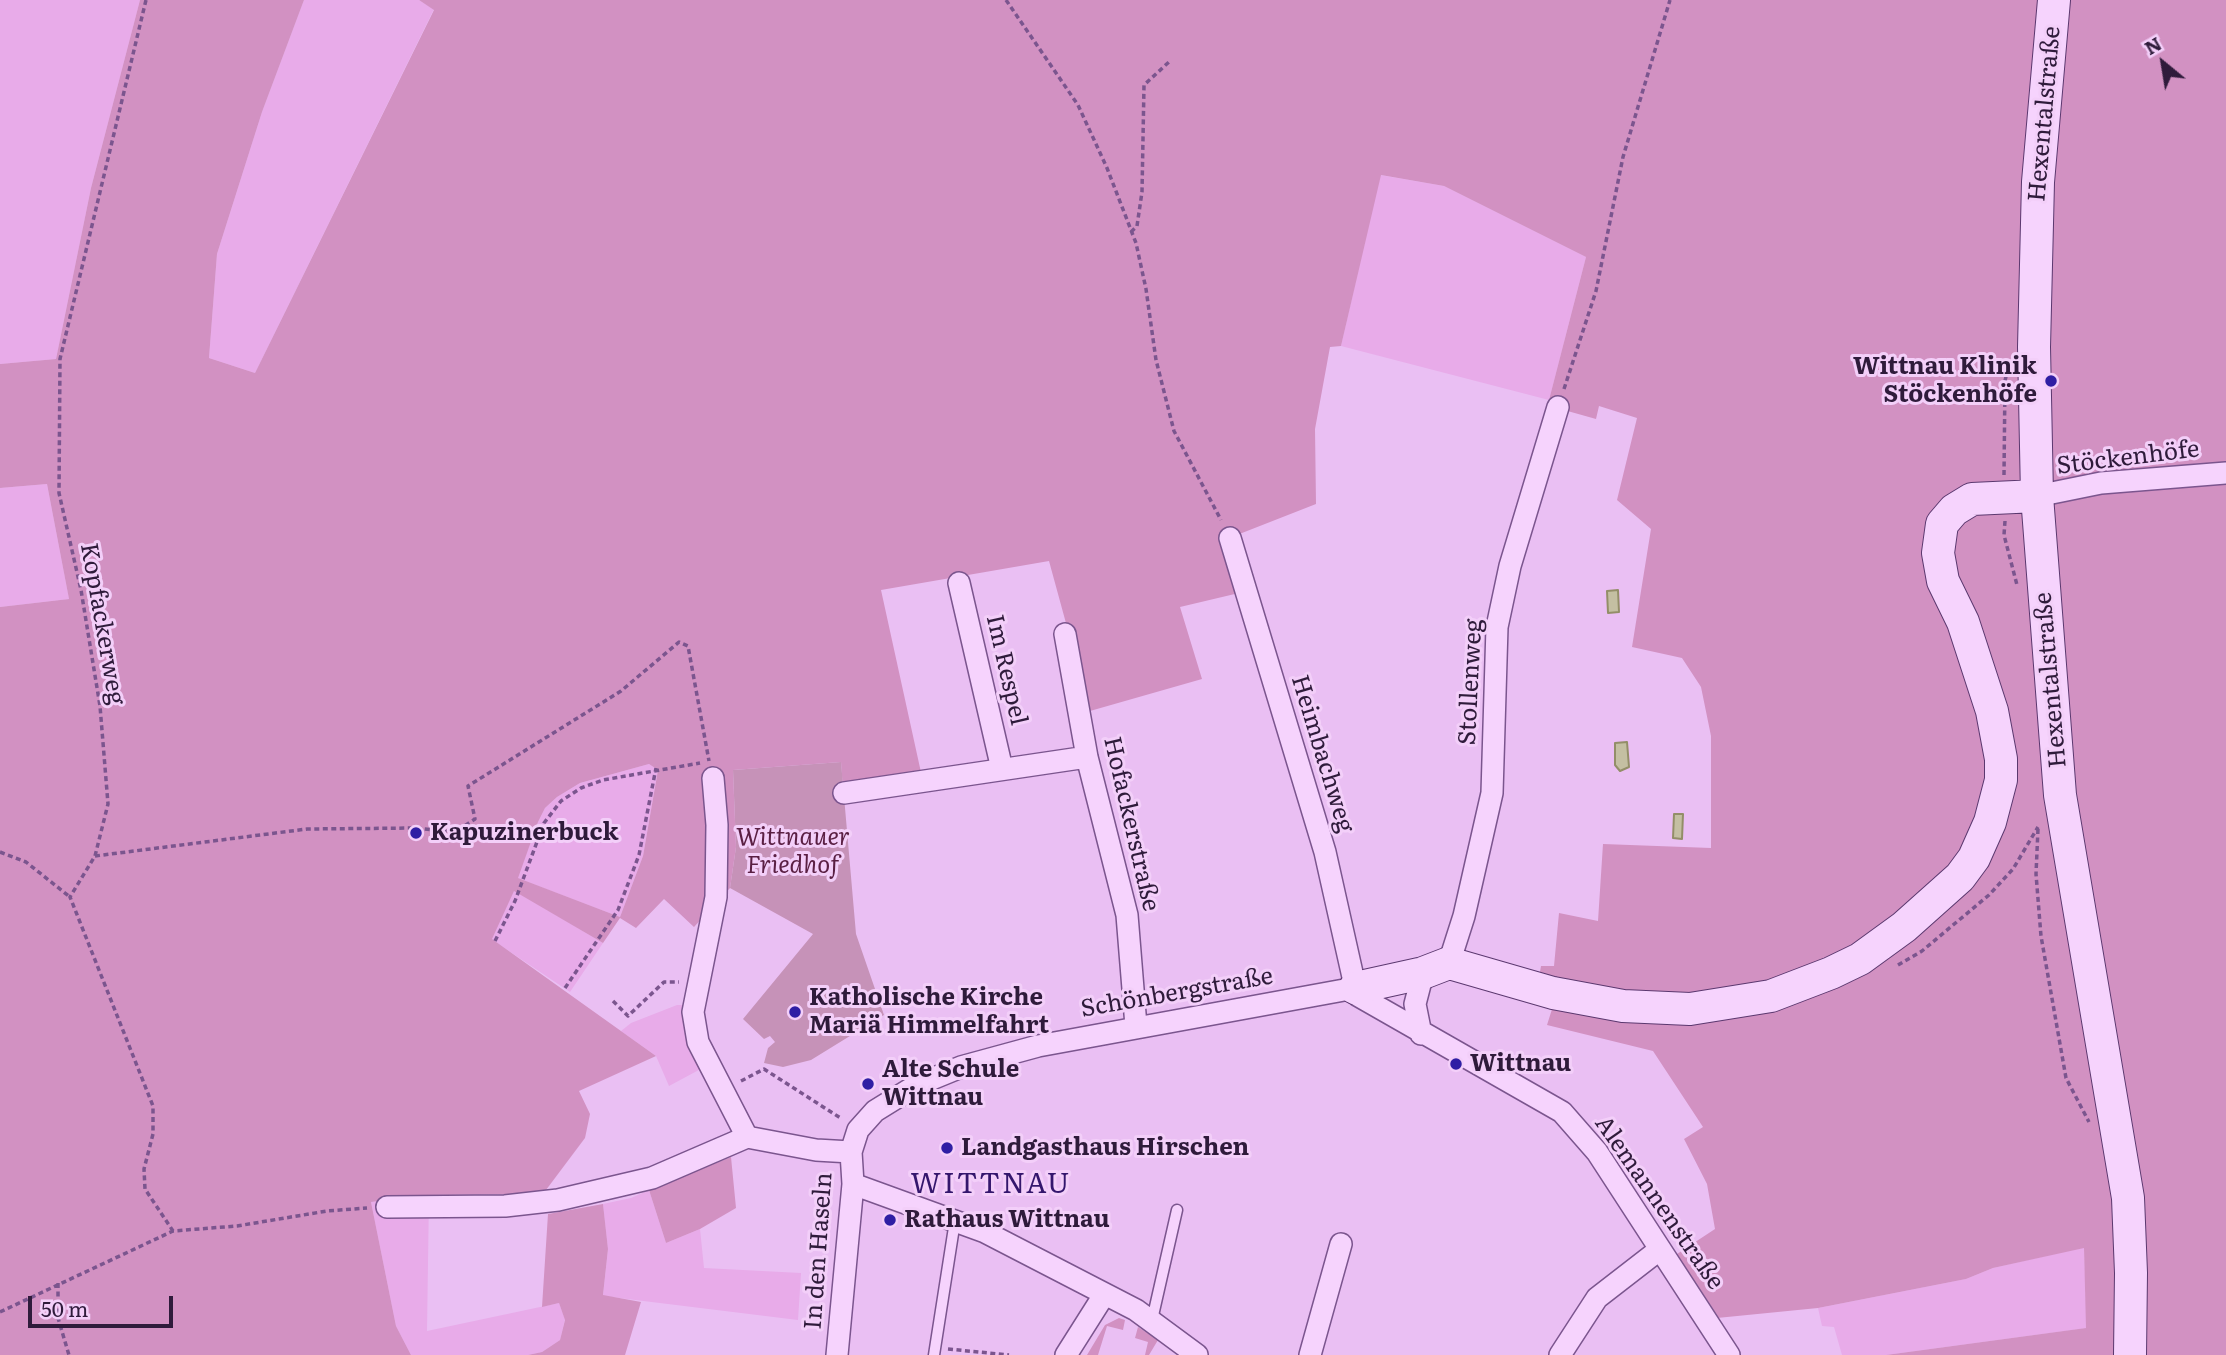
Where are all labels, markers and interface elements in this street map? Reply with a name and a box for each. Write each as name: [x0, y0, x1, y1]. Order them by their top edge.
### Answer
street label: Hexentalstraße: [2023, 25, 2067, 203]
north arrow: [2128, 28, 2198, 98]
text: N: [2139, 29, 2166, 61]
place label: Wittnau Klinik Stöckenhöfe: [1853, 353, 2037, 409]
marker: Wittnau Klinik Stöckenhöfe: [2043, 373, 2059, 389]
street label: Stöckenhöfe: [2055, 435, 2201, 481]
street label: Kopfackerweg: [74, 541, 130, 707]
street label: Hexentalstraße: [2029, 591, 2073, 769]
street label: Im Respel: [979, 612, 1033, 728]
street label: Stollenweg: [1453, 618, 1489, 746]
street label: Heimbachweg: [1284, 672, 1360, 836]
street label: Hofackerstraße: [1097, 734, 1165, 914]
place label: Kapuzinerbuck: [430, 819, 619, 847]
park label: Wittnauer Friedhof: [736, 824, 850, 880]
marker: Kapuzinerbuck: [408, 825, 424, 841]
street label: Schönbergstraße: [1079, 962, 1275, 1024]
place label: Katholische Kirche Mariä Himmelfahrt: [809, 984, 1049, 1040]
marker: Katholische Kirche Mariä Himmelfahrt: [787, 1004, 803, 1020]
place label: Wittnau: [1470, 1050, 1571, 1078]
place label: Alte Schule Wittnau: [882, 1056, 1019, 1112]
marker: Wittnau: [1448, 1056, 1464, 1072]
marker: Alte Schule Wittnau: [860, 1076, 876, 1092]
street label: Alemannenstraße: [1588, 1110, 1730, 1296]
place label: Landgasthaus Hirschen: [961, 1134, 1249, 1162]
marker: Landgasthaus Hirschen: [939, 1140, 955, 1156]
district label: WITTNAU: [911, 1168, 1071, 1202]
street label: In den Haseln: [799, 1171, 839, 1331]
place label: Rathaus Wittnau: [904, 1206, 1110, 1234]
marker: Rathaus Wittnau: [882, 1212, 898, 1228]
scale bar: [32, 1282, 177, 1326]
text: 50 m: [41, 1292, 88, 1323]

